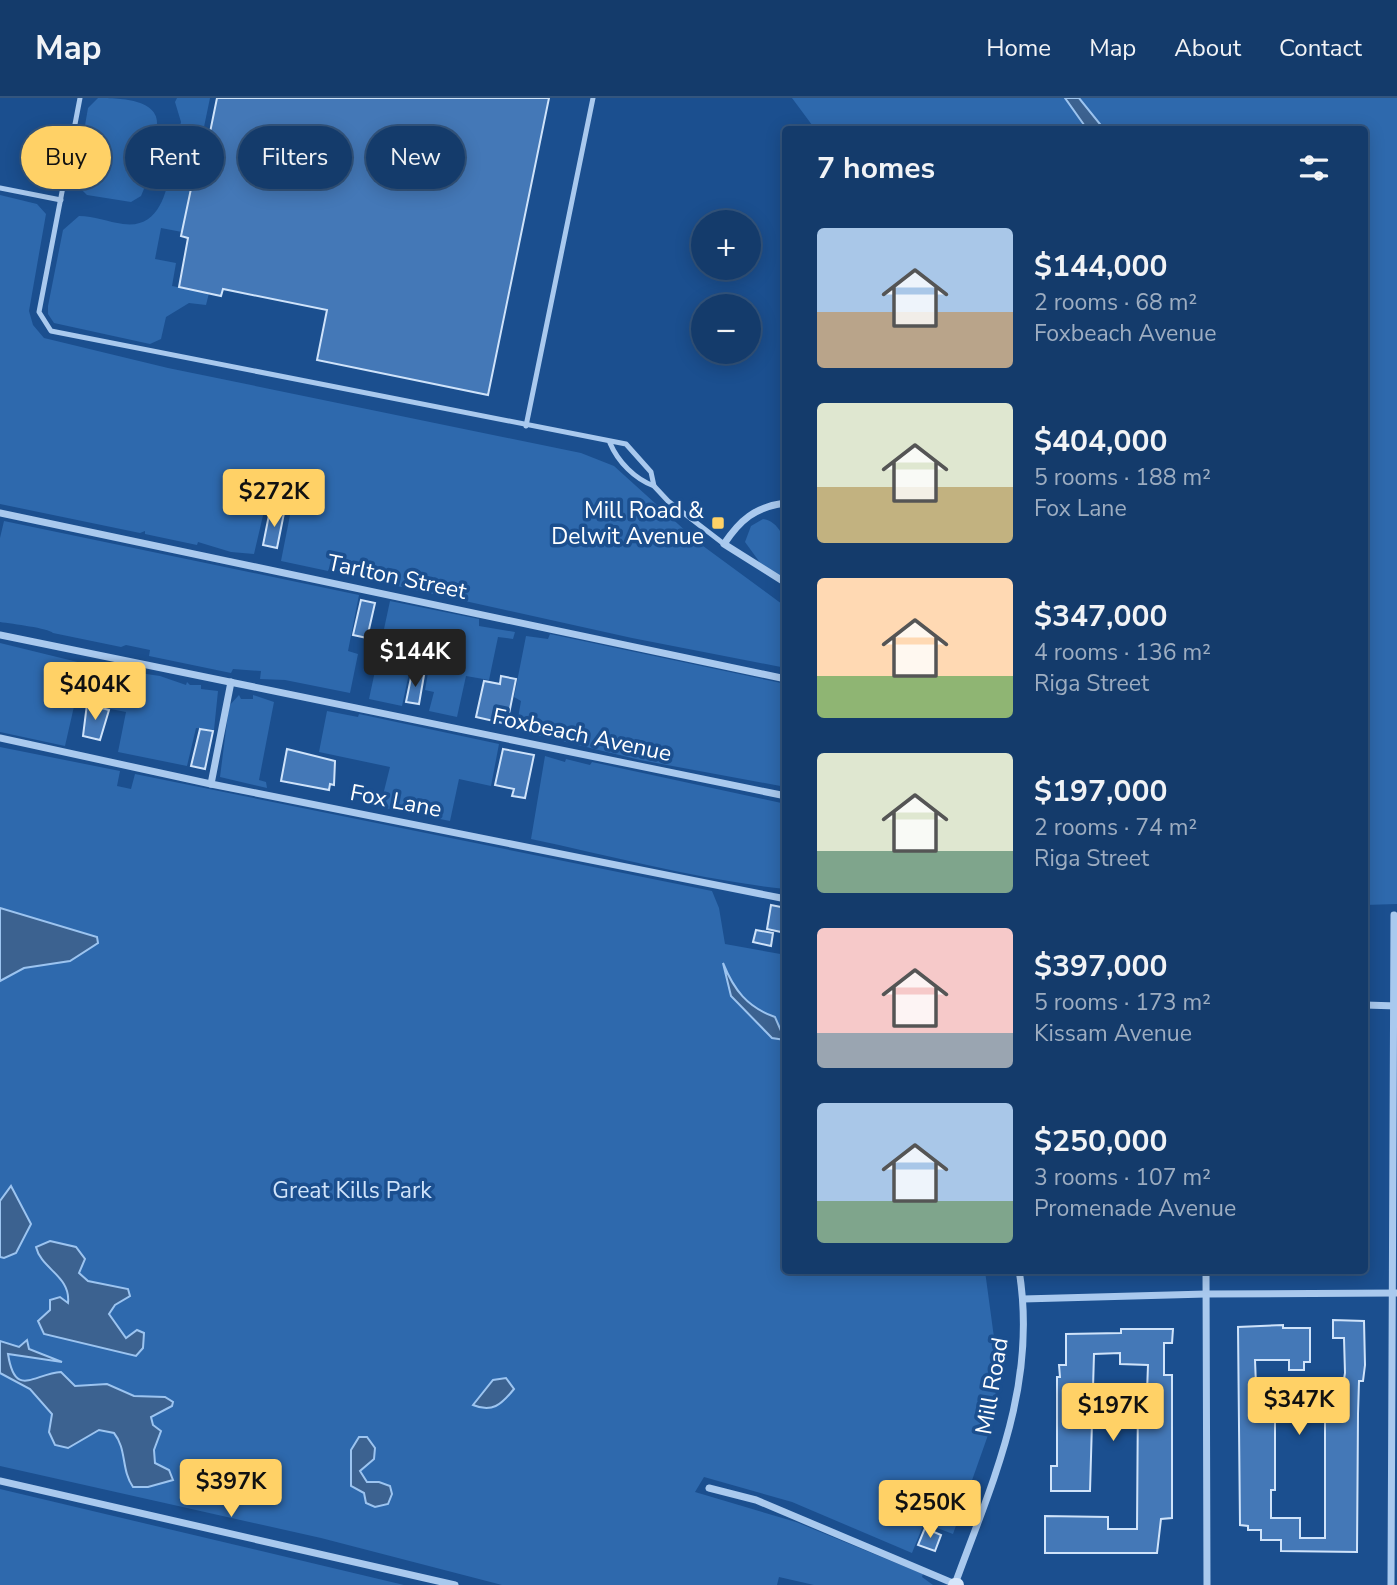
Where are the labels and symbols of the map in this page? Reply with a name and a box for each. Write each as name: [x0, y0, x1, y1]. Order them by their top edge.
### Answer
pin: $272K: [225, 470, 323, 529]
place label: Mill Road & Delwit Avenue: [551, 495, 704, 552]
marker: Mill Road & Delwit Avenue: [710, 515, 726, 531]
street label: Tarlton Street: [325, 547, 470, 607]
pin: $144K: [366, 630, 464, 689]
pin: $404K: [46, 662, 144, 722]
street label: Foxbeach Avenue: [490, 701, 674, 769]
street label: Fox Lane: [348, 777, 444, 825]
park label: Great Kills Park: [272, 1175, 432, 1206]
street label: Mill Road: [968, 1335, 1016, 1437]
pin: $347K: [1250, 1378, 1348, 1437]
pin: $197K: [1064, 1384, 1162, 1443]
pin: $397K: [182, 1460, 280, 1519]
pin: $250K: [881, 1480, 979, 1540]

